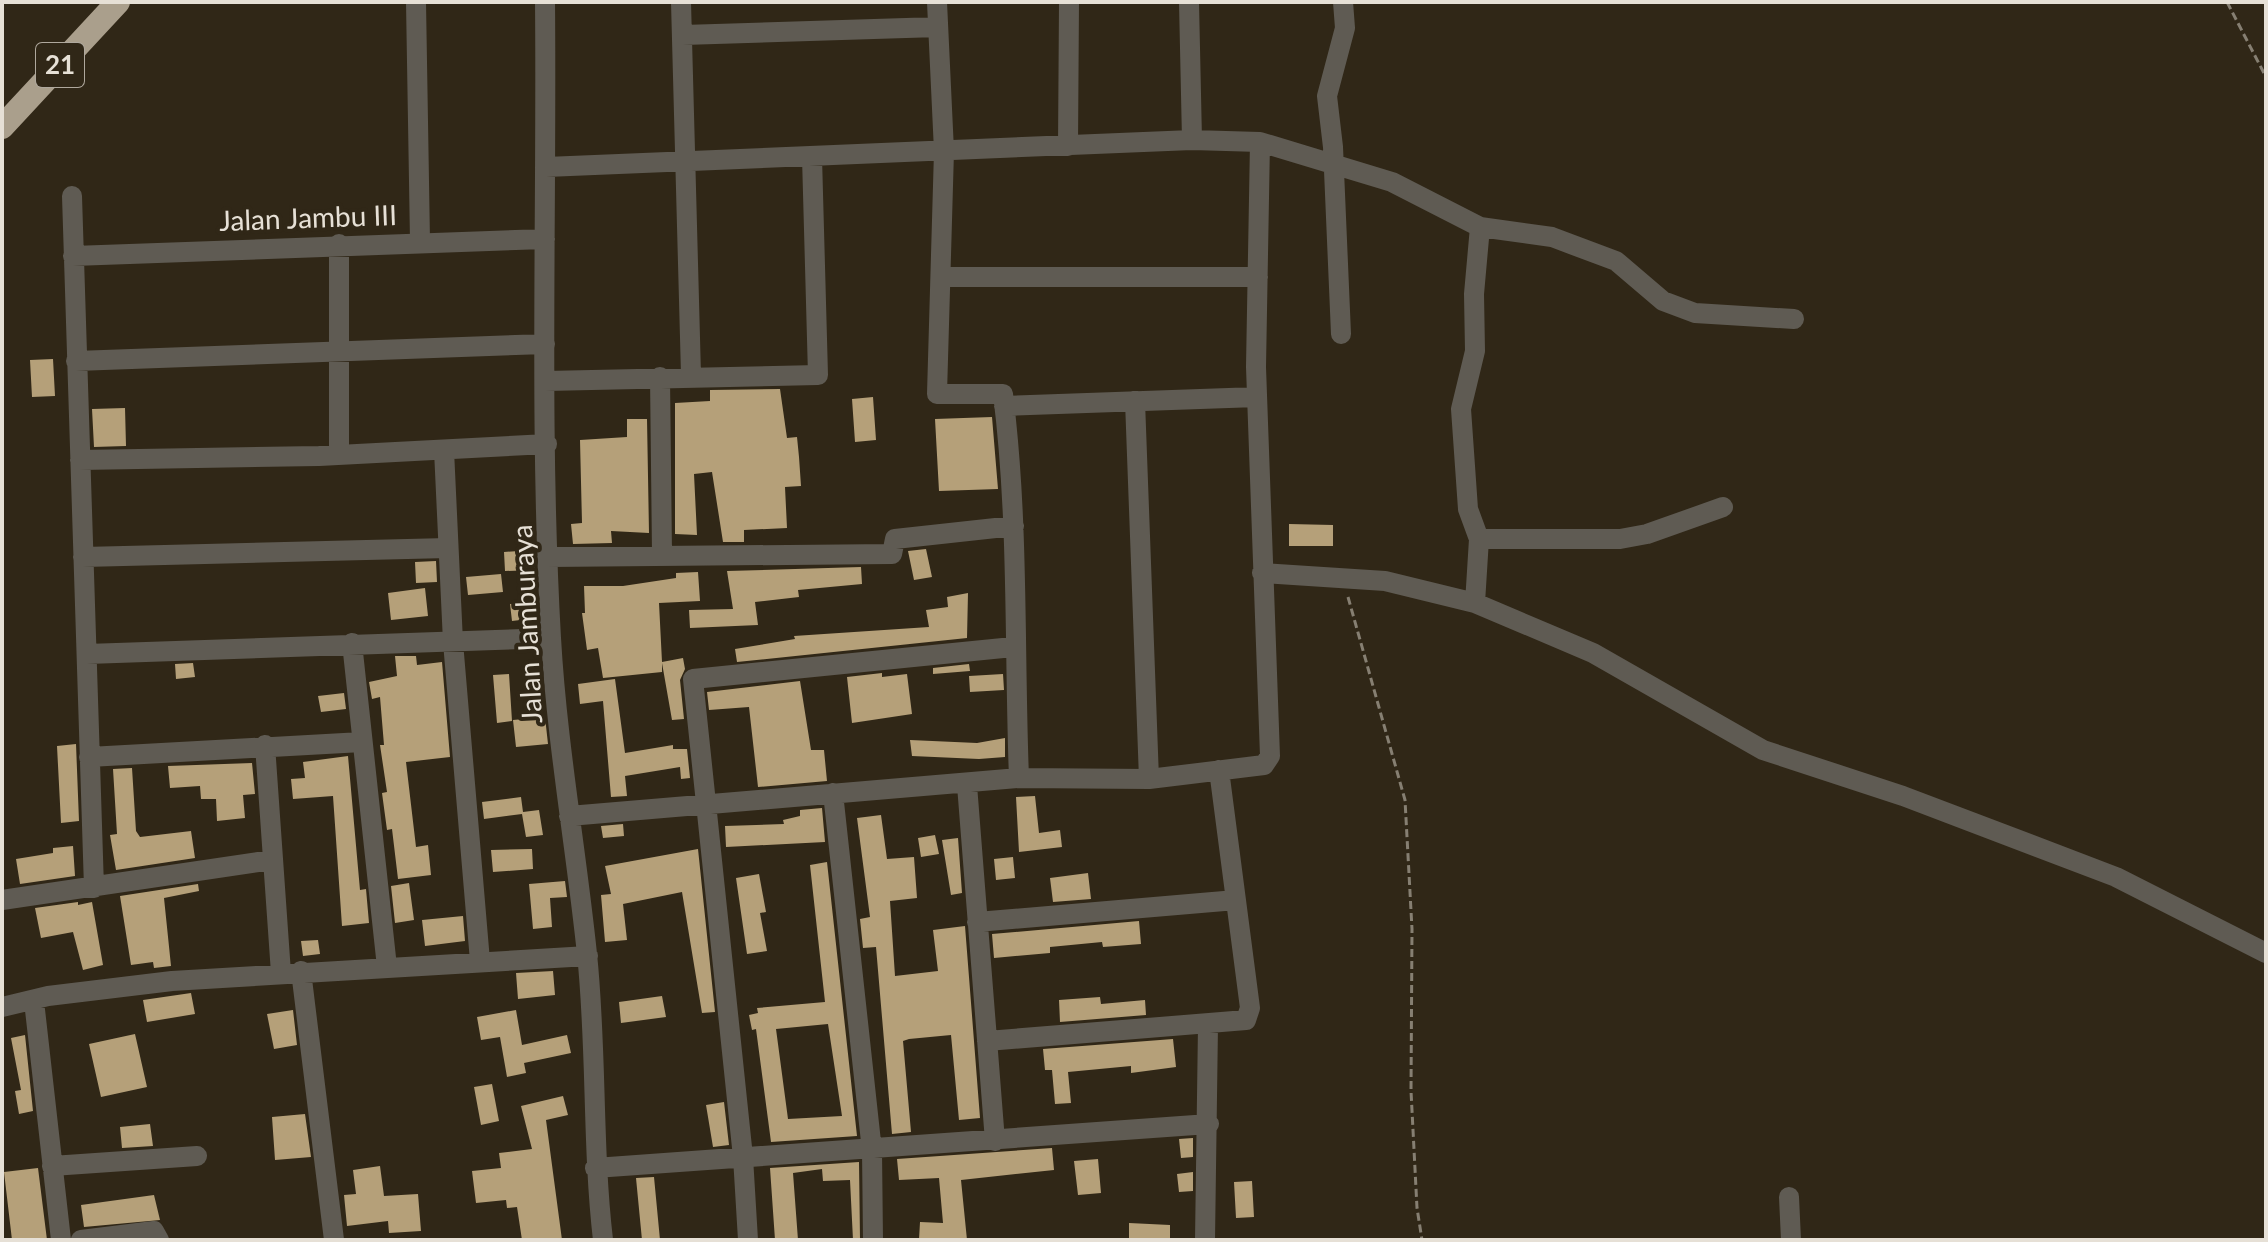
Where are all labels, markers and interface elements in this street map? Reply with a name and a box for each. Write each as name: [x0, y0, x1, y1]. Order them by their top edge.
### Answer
road number: 21: [36, 43, 84, 87]
street label: Jalan Jambu III: [218, 197, 397, 237]
street label: Jalan Jamburaya: [504, 524, 548, 724]

